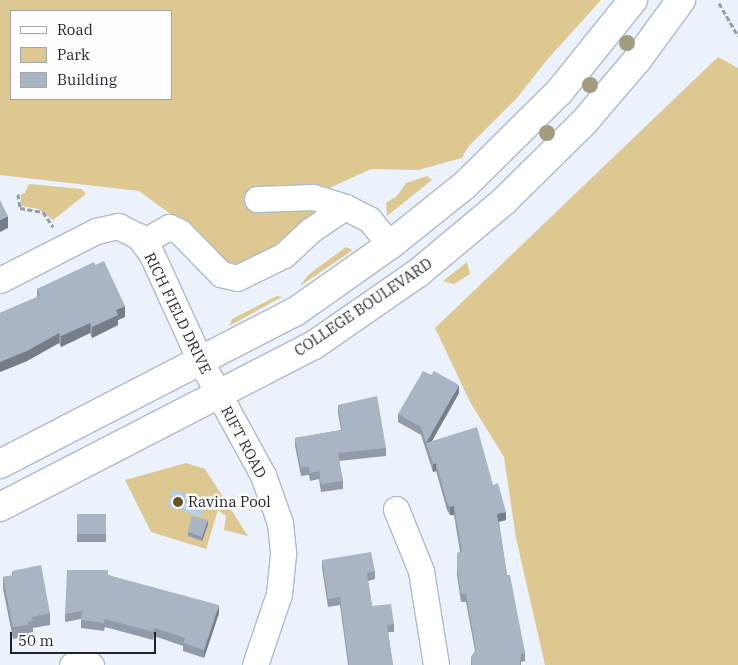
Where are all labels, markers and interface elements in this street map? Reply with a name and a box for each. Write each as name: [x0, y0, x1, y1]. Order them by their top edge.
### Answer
legend: [10, 10, 172, 100]
text: Road: [57, 20, 93, 39]
text: Park: [57, 45, 90, 64]
text: Building: [57, 70, 117, 89]
street label: RICH FIELD DRIVE: [141, 249, 215, 377]
street label: COLLEGE BOULEVARD: [291, 254, 435, 360]
street label: RIFT ROAD: [217, 403, 271, 481]
place label: Ravina Pool: [188, 493, 271, 511]
marker: Ravina Pool: [172, 496, 184, 508]
scale bar: [12, 622, 159, 654]
text: 50 m: [18, 631, 54, 650]

